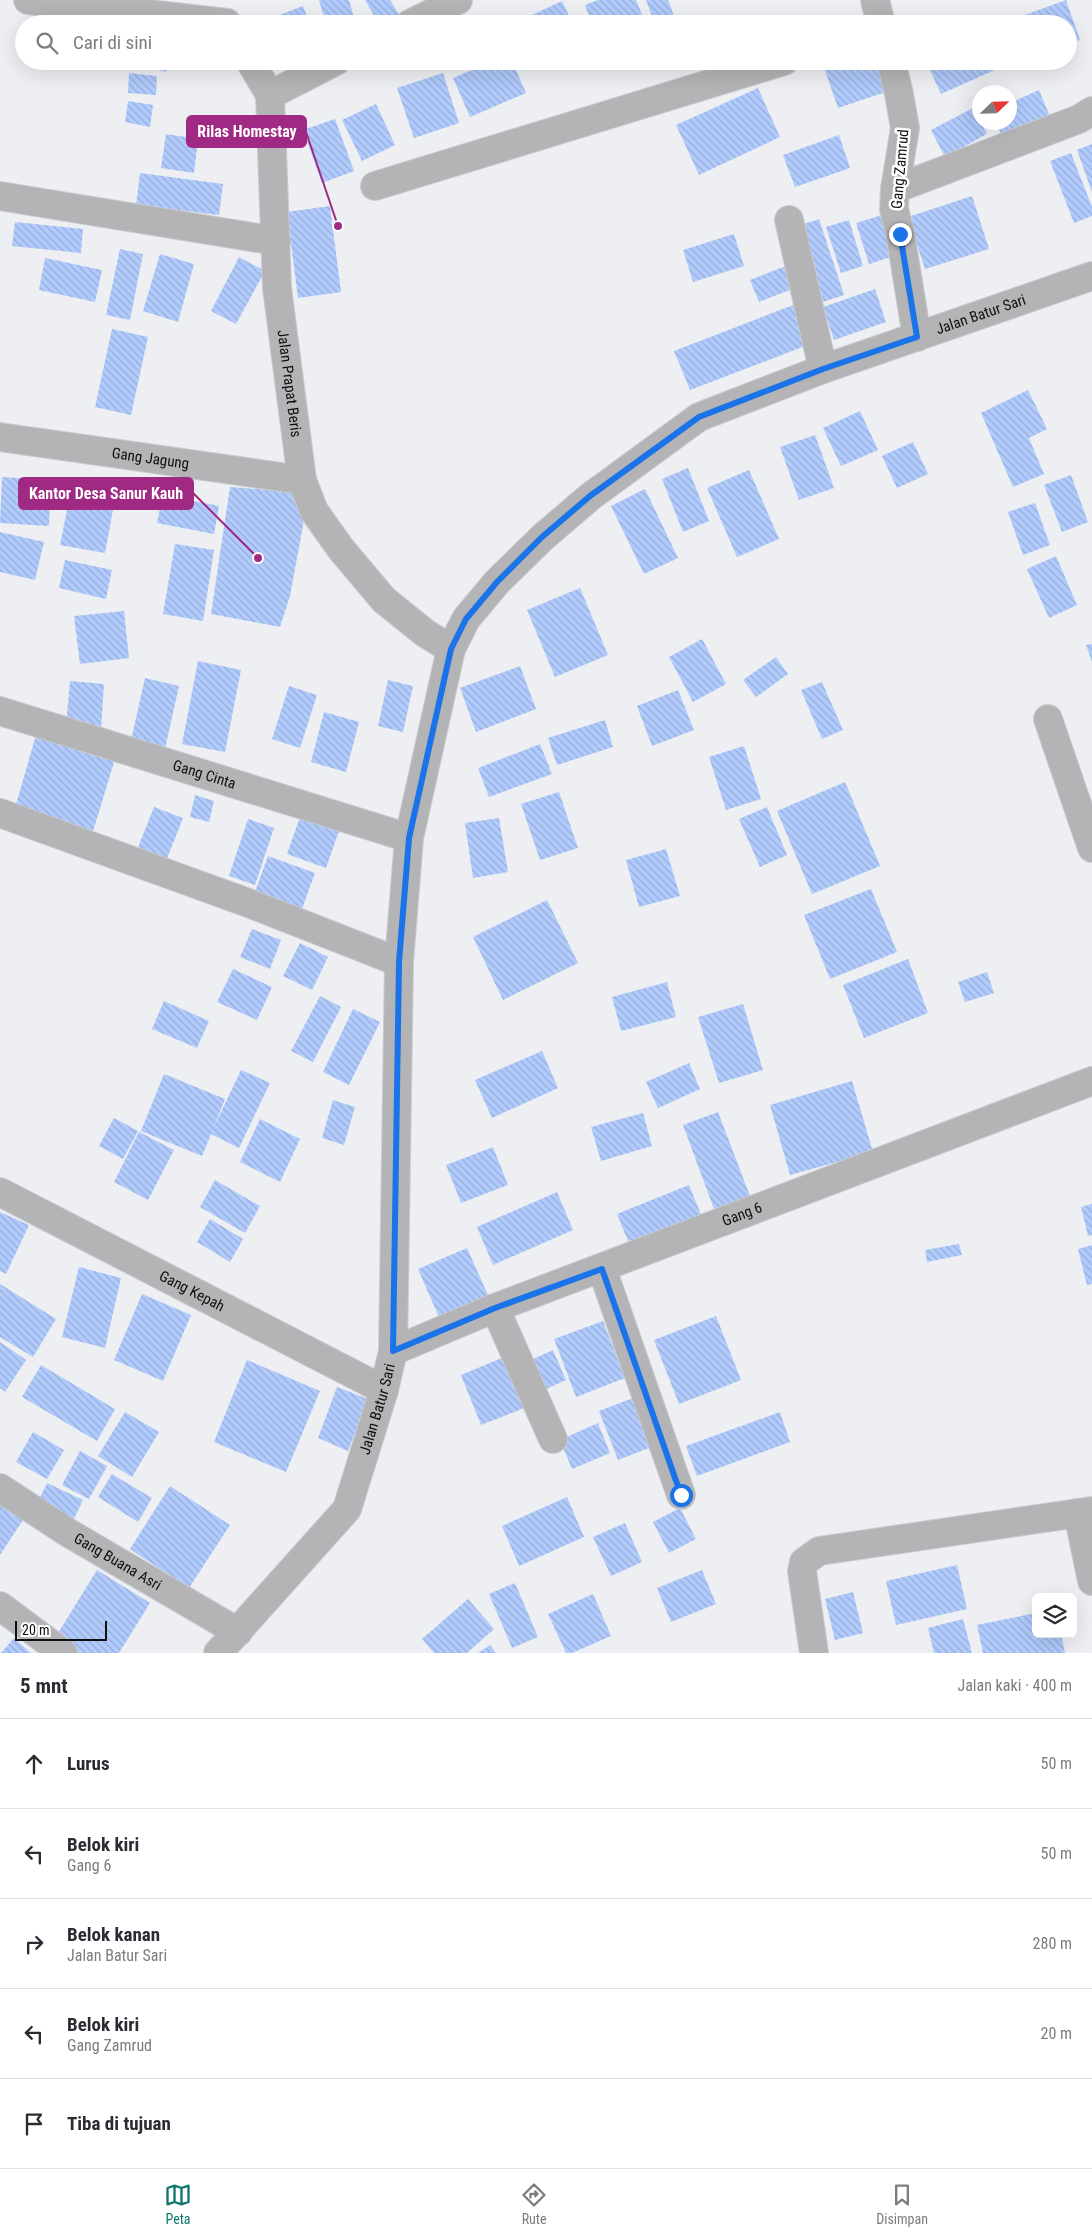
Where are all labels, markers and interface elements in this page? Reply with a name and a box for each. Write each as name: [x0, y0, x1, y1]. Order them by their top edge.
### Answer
search box: [15, 15, 1077, 70]
icon: search: [33, 29, 61, 57]
text: Cari di sini: [73, 31, 152, 54]
north arrow: [972, 85, 1017, 130]
callout: Rilas Homestay: [187, 116, 306, 147]
text: Rilas Homestay: [197, 122, 297, 141]
street label: Gang Zamrud: [888, 128, 912, 210]
route end: [889, 223, 912, 246]
street label: Jalan Batur Sari: [933, 291, 1028, 338]
street label: Jalan Prapat Beris: [274, 329, 305, 439]
street label: Gang Jagung: [111, 444, 190, 473]
callout: Kantor Desa Sanur Kauh: [19, 478, 193, 509]
text: Kantor Desa Sanur Kauh: [29, 484, 183, 503]
street label: Gang Cinta: [171, 756, 238, 793]
street label: Gang 6: [719, 1198, 765, 1230]
street label: Gang Kepah: [156, 1267, 228, 1315]
street label: Jalan Batur Sari: [356, 1362, 399, 1457]
route start: [670, 1484, 693, 1507]
street label: Gang Buana Asri: [71, 1529, 165, 1594]
map controls: [1032, 1593, 1077, 1638]
button: layers: [1032, 1593, 1077, 1638]
scale bar: [15, 1618, 108, 1641]
text: 20 m: [22, 1622, 50, 1638]
text: 5 mnt: [20, 1674, 68, 1698]
text: Jalan kaki · 400 m: [957, 1676, 1072, 1695]
icon: ahead: [20, 1750, 48, 1778]
text: Lurus: [67, 1752, 110, 1775]
text: 50 m: [1040, 1754, 1072, 1773]
text: Belok kiri: [67, 1833, 139, 1856]
icon: left: [20, 1840, 48, 1868]
text: 50 m: [1040, 1844, 1072, 1863]
text: Gang 6: [67, 1856, 111, 1875]
text: Belok kanan: [67, 1923, 160, 1946]
icon: right: [20, 1930, 48, 1958]
text: 280 m: [1033, 1934, 1072, 1953]
text: Jalan Batur Sari: [67, 1946, 167, 1965]
text: Belok kiri: [67, 2013, 139, 2036]
icon: left: [20, 2020, 48, 2048]
text: 20 m: [1040, 2024, 1072, 2043]
text: Gang Zamrud: [67, 2036, 152, 2055]
icon: arrive: [20, 2110, 48, 2138]
text: Tiba di tujuan: [67, 2112, 171, 2135]
tab: Peta: [164, 2181, 192, 2227]
tab: Rute: [520, 2181, 548, 2227]
tab: Disimpan: [876, 2181, 928, 2227]

